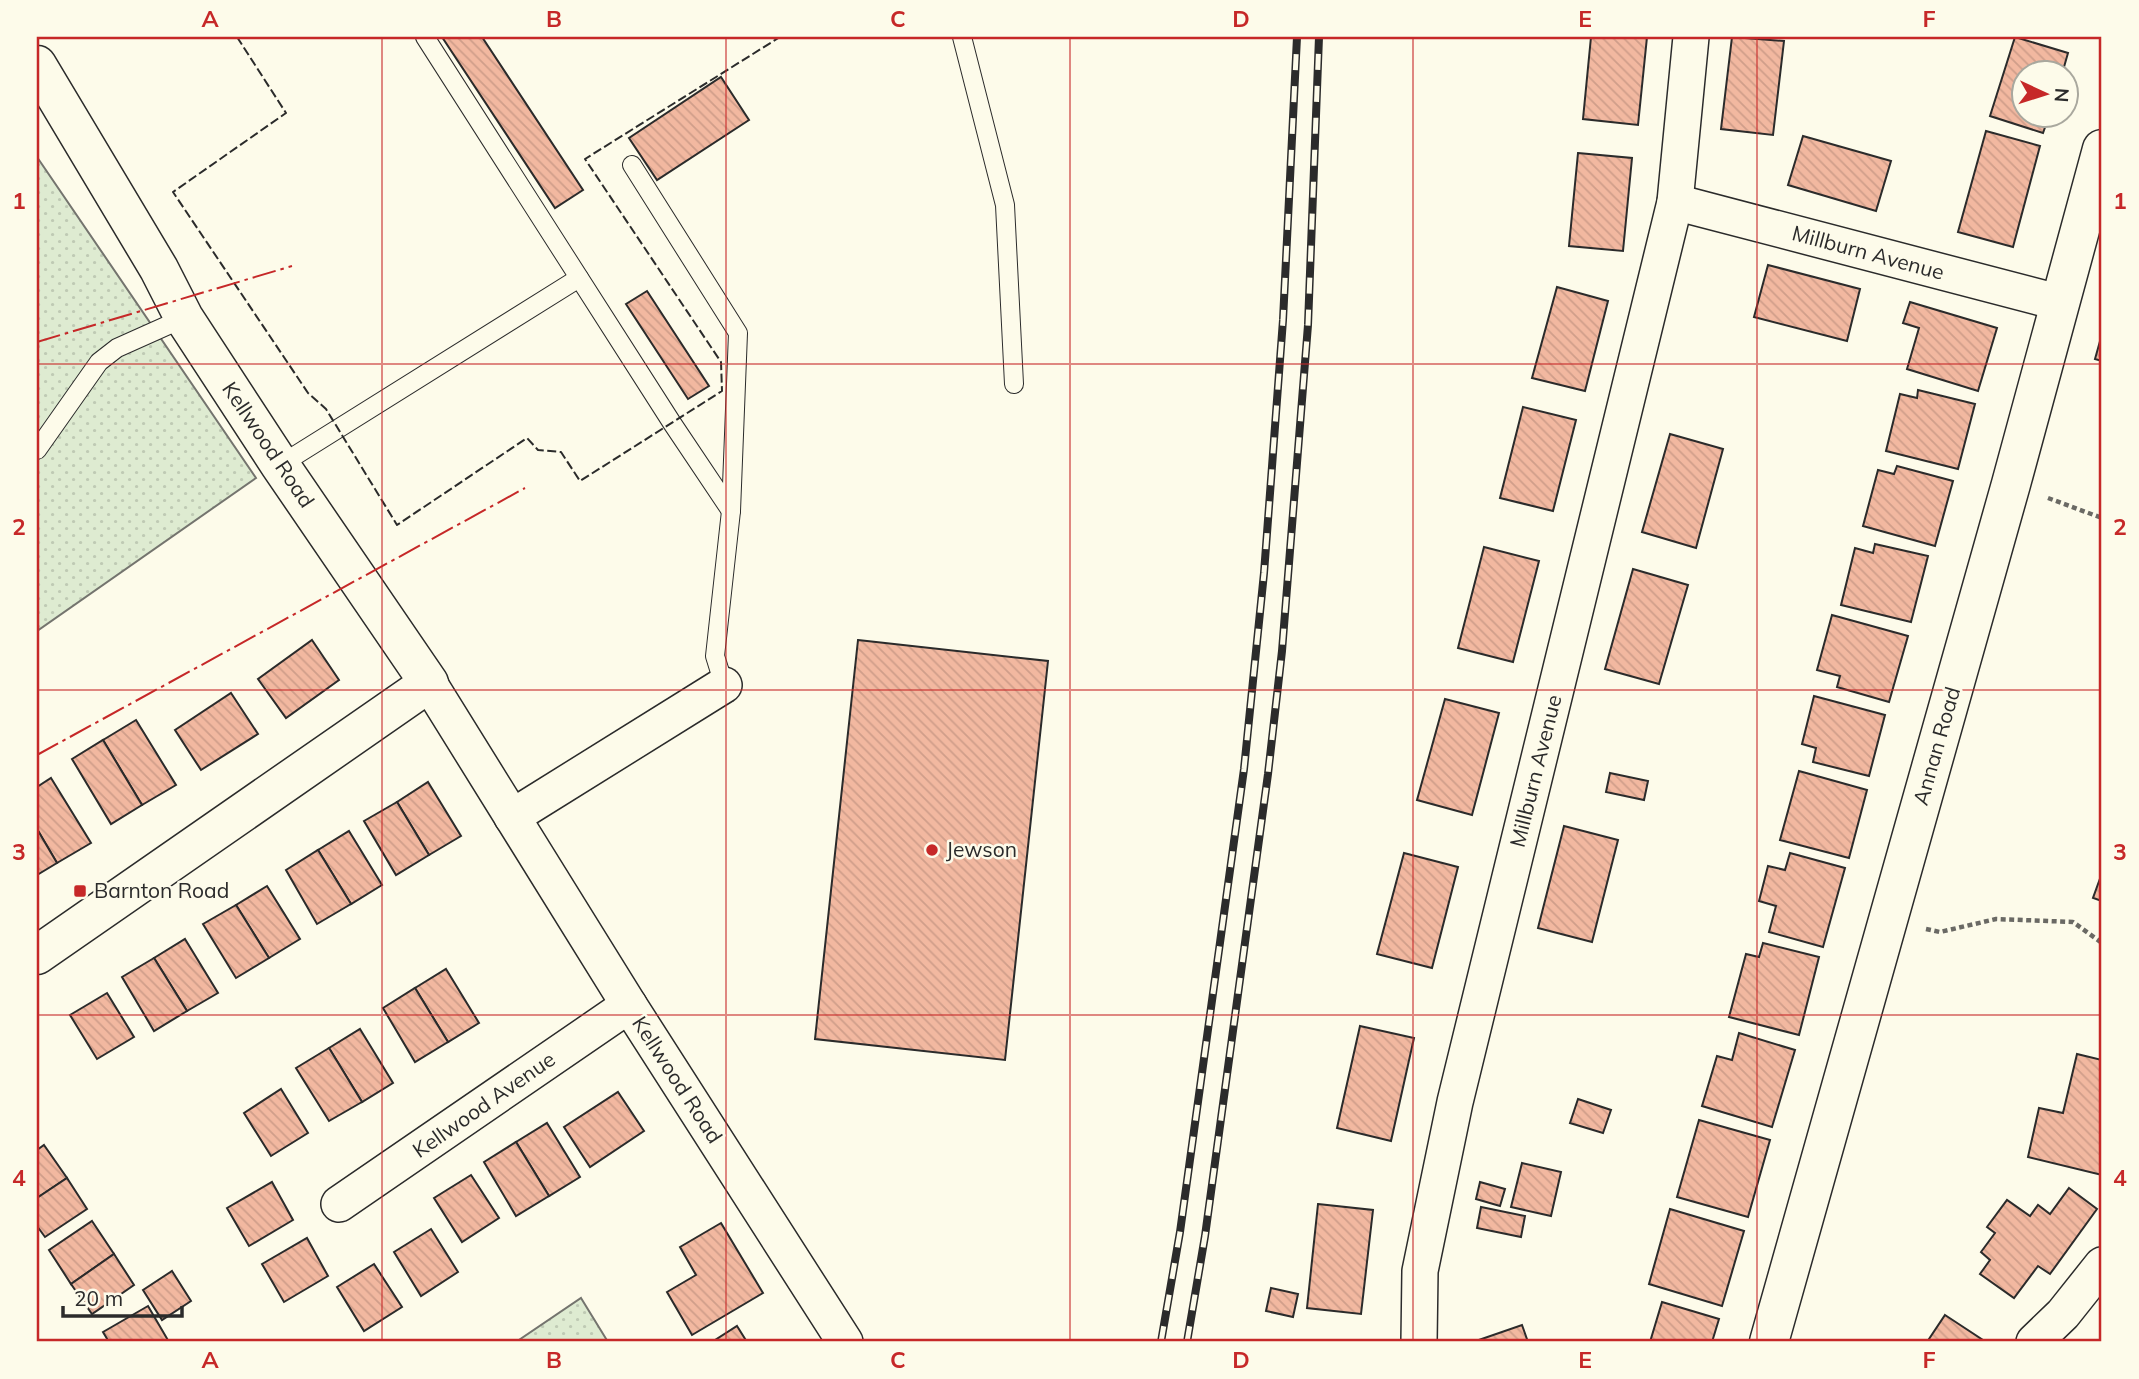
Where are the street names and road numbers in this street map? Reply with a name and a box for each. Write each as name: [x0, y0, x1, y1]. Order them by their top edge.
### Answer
street label: Millburn Avenue: [1789, 219, 1947, 285]
street label: Kellwood Road: [217, 377, 320, 512]
street label: Annan Road: [1907, 684, 1965, 808]
street label: Millburn Avenue: [1504, 692, 1567, 850]
street label: Kellwood Road: [627, 1011, 729, 1148]
street label: Kellwood Avenue: [407, 1045, 560, 1163]

